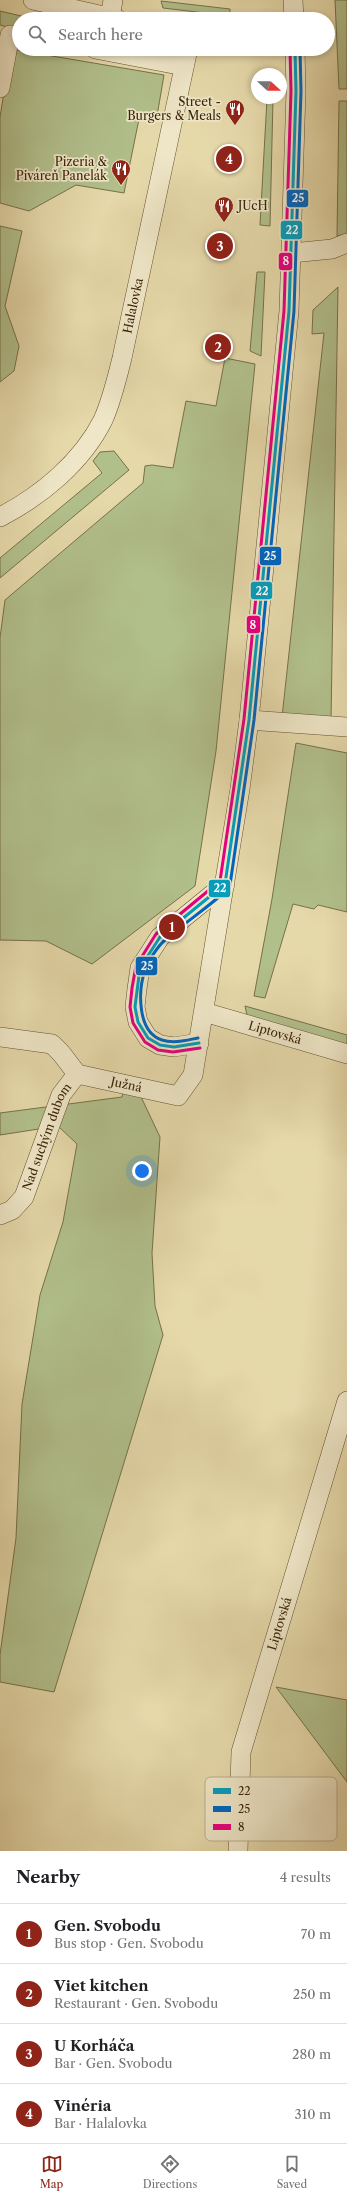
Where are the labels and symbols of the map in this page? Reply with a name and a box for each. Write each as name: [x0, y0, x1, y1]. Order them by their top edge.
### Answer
north arrow: [251, 68, 287, 104]
place label: Street - Burgers & Meals: [127, 94, 221, 123]
restaurant icon: Street - Burgers & Meals: [224, 98, 246, 126]
pin: 4: [216, 144, 242, 174]
place label: Pizeria & Piváreň Panelák: [16, 154, 108, 183]
restaurant icon: Pizeria & Piváreň Panelák: [110, 158, 132, 186]
line badge: 25: [286, 189, 309, 208]
text: 25: [292, 191, 304, 205]
restaurant icon: JUcH: [213, 195, 235, 223]
place label: JUcH: [236, 198, 268, 213]
line badge: 22: [280, 220, 303, 240]
text: 22: [286, 223, 299, 237]
pin: 3: [207, 231, 233, 261]
line badge: 8: [278, 252, 293, 271]
text: 8: [283, 254, 290, 268]
street label: Halalovka: [119, 276, 146, 335]
pin: 2: [205, 332, 231, 362]
line badge: 25: [259, 546, 282, 566]
text: 25: [264, 549, 276, 563]
line badge: 22: [250, 581, 273, 600]
text: 22: [256, 584, 269, 598]
line badge: 8: [246, 615, 261, 634]
text: 8: [250, 618, 257, 632]
line badge: 22: [208, 879, 231, 898]
text: 22: [214, 881, 227, 895]
pin: 1: [159, 912, 185, 942]
line badge: 25: [135, 956, 158, 976]
text: 25: [141, 959, 153, 973]
street label: Liptovská: [247, 1017, 304, 1047]
street label: Južná: [107, 1073, 144, 1095]
street label: Nad suchým dubom: [19, 1080, 74, 1193]
your location: [132, 1161, 152, 1181]
street label: Liptovská: [264, 1595, 295, 1652]
legend: [205, 1777, 337, 1841]
text: 22: [238, 1784, 251, 1798]
text: 25: [238, 1802, 250, 1816]
text: 8: [238, 1820, 245, 1834]

